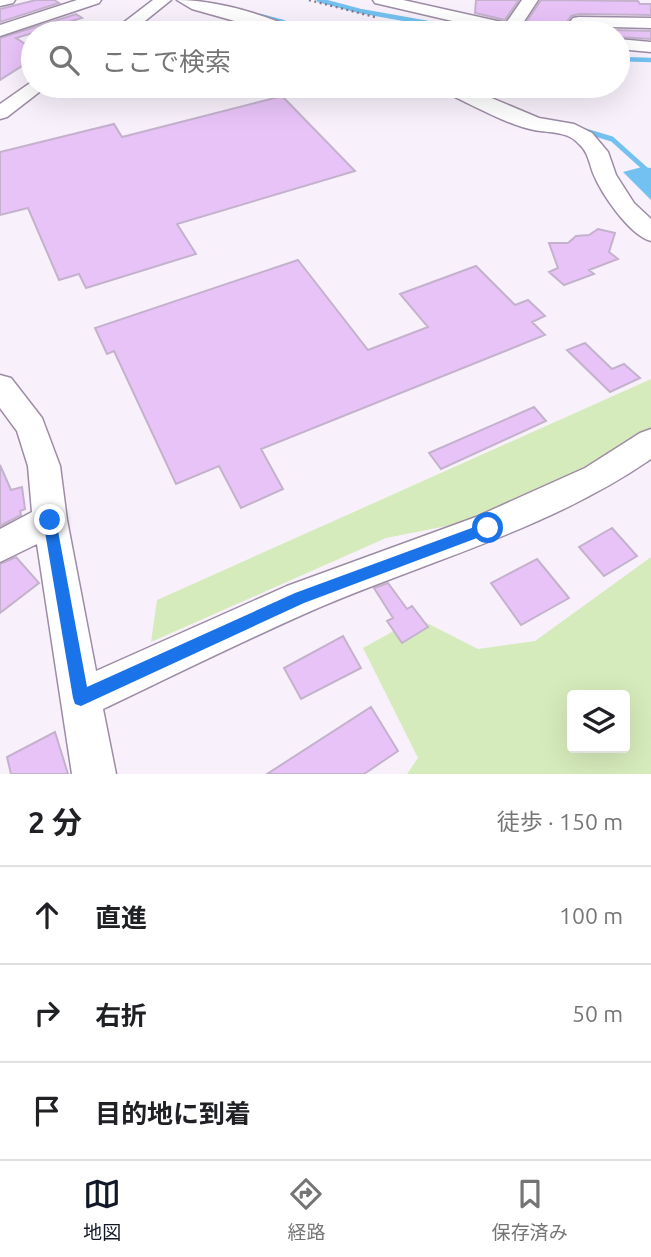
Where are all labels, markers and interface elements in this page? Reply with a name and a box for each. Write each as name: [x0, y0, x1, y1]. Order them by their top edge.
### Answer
search box: [21, 21, 630, 98]
icon: search: [45, 41, 83, 79]
text: ここで検索: [101, 47, 231, 76]
route end: [34, 504, 65, 535]
route start: [472, 512, 503, 543]
map controls: [567, 690, 630, 753]
button: layers: [567, 690, 630, 753]
text: 2 分: [28, 805, 82, 839]
text: 徒歩 · 150 m: [497, 809, 623, 834]
icon: ahead: [28, 896, 66, 934]
text: 直進: [95, 903, 147, 932]
text: 100 m: [559, 903, 623, 928]
icon: right: [28, 994, 66, 1032]
text: 右折: [95, 1001, 147, 1030]
text: 50 m: [572, 1001, 623, 1026]
icon: arrive: [28, 1092, 66, 1130]
text: 目的地に到着: [95, 1099, 251, 1128]
tab: 地図: [83, 1175, 121, 1244]
tab: 経路: [287, 1175, 326, 1244]
tab: 保存済み: [492, 1175, 568, 1244]

